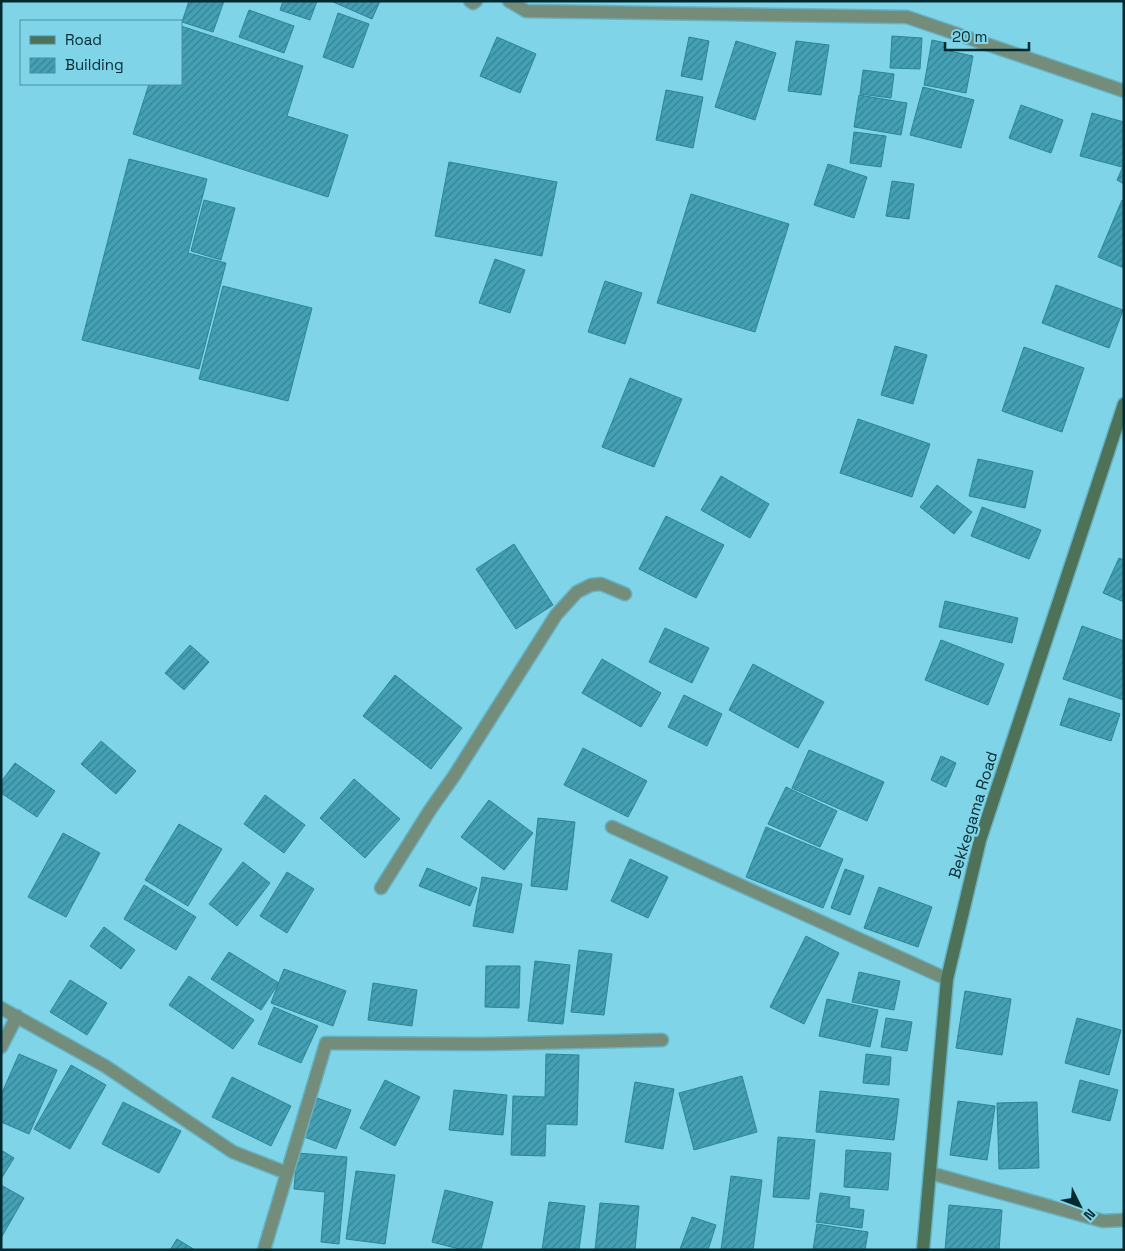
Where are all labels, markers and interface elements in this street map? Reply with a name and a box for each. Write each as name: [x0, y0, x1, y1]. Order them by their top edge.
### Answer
legend: [20, 20, 182, 85]
scale bar: [945, 20, 1029, 52]
text: 20 m: [952, 27, 987, 46]
text: Road: [65, 30, 102, 49]
text: Building: [65, 55, 124, 74]
street label: Bekkegama Road: [944, 749, 1002, 881]
north arrow: [1055, 1181, 1105, 1231]
text: N: [1080, 1205, 1099, 1224]

